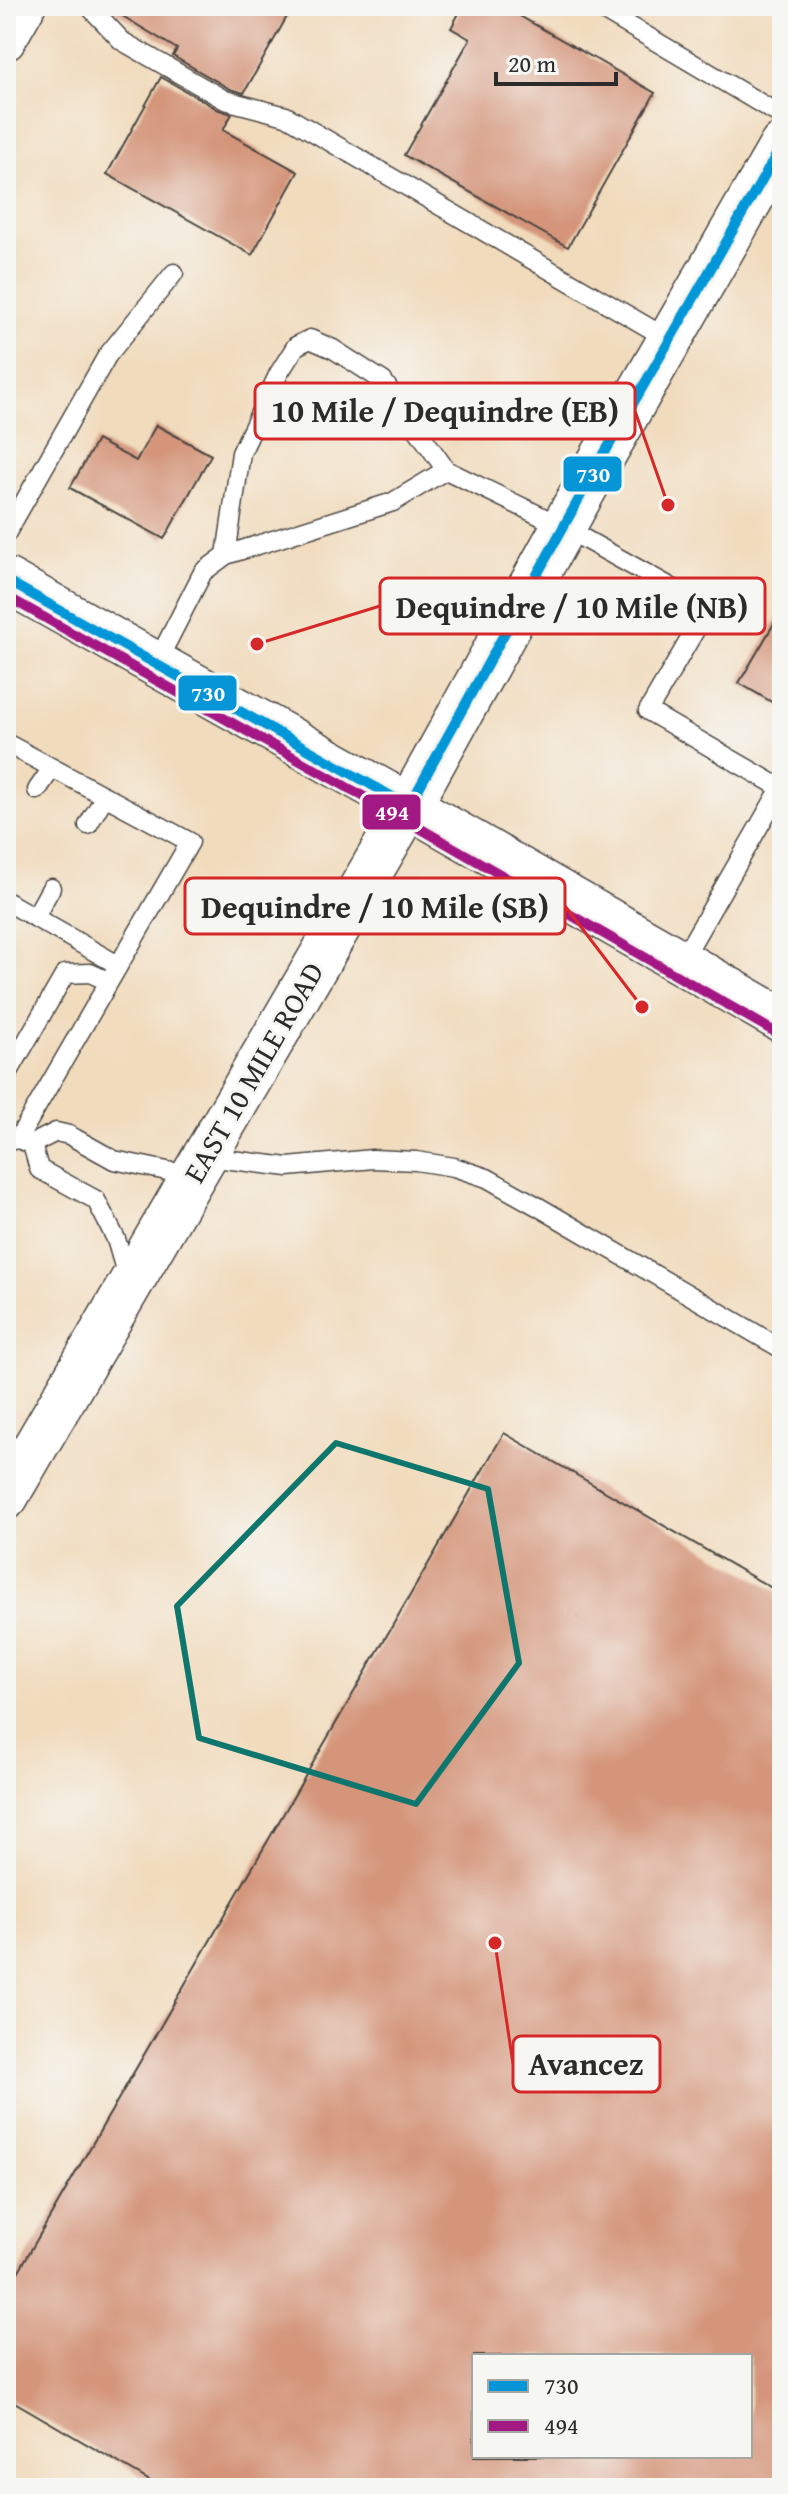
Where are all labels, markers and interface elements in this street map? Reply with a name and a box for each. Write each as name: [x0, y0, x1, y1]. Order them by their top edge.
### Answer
scale bar: [496, 36, 616, 86]
text: 20 m: [508, 46, 556, 81]
callout: 10 Mile / Dequindre (EB): [255, 383, 635, 439]
text: 10 Mile / Dequindre (EB): [271, 387, 619, 434]
line badge: 730: [562, 455, 623, 493]
text: 730: [576, 458, 610, 490]
callout: Dequindre / 10 Mile (NB): [380, 578, 765, 634]
text: Dequindre / 10 Mile (NB): [396, 583, 748, 630]
line badge: 730: [177, 674, 238, 712]
text: 730: [191, 677, 225, 709]
line badge: 494: [361, 793, 422, 831]
text: 494: [375, 796, 409, 828]
callout: Dequindre / 10 Mile (SB): [185, 878, 565, 934]
text: Dequindre / 10 Mile (SB): [201, 883, 549, 930]
street label: EAST 10 MILE ROAD: [172, 954, 334, 1190]
callout: Avancez: [513, 2036, 660, 2092]
text: Avancez: [528, 2040, 644, 2087]
legend: [472, 2354, 752, 2458]
text: 730: [544, 2368, 579, 2403]
text: 494: [544, 2408, 579, 2443]

